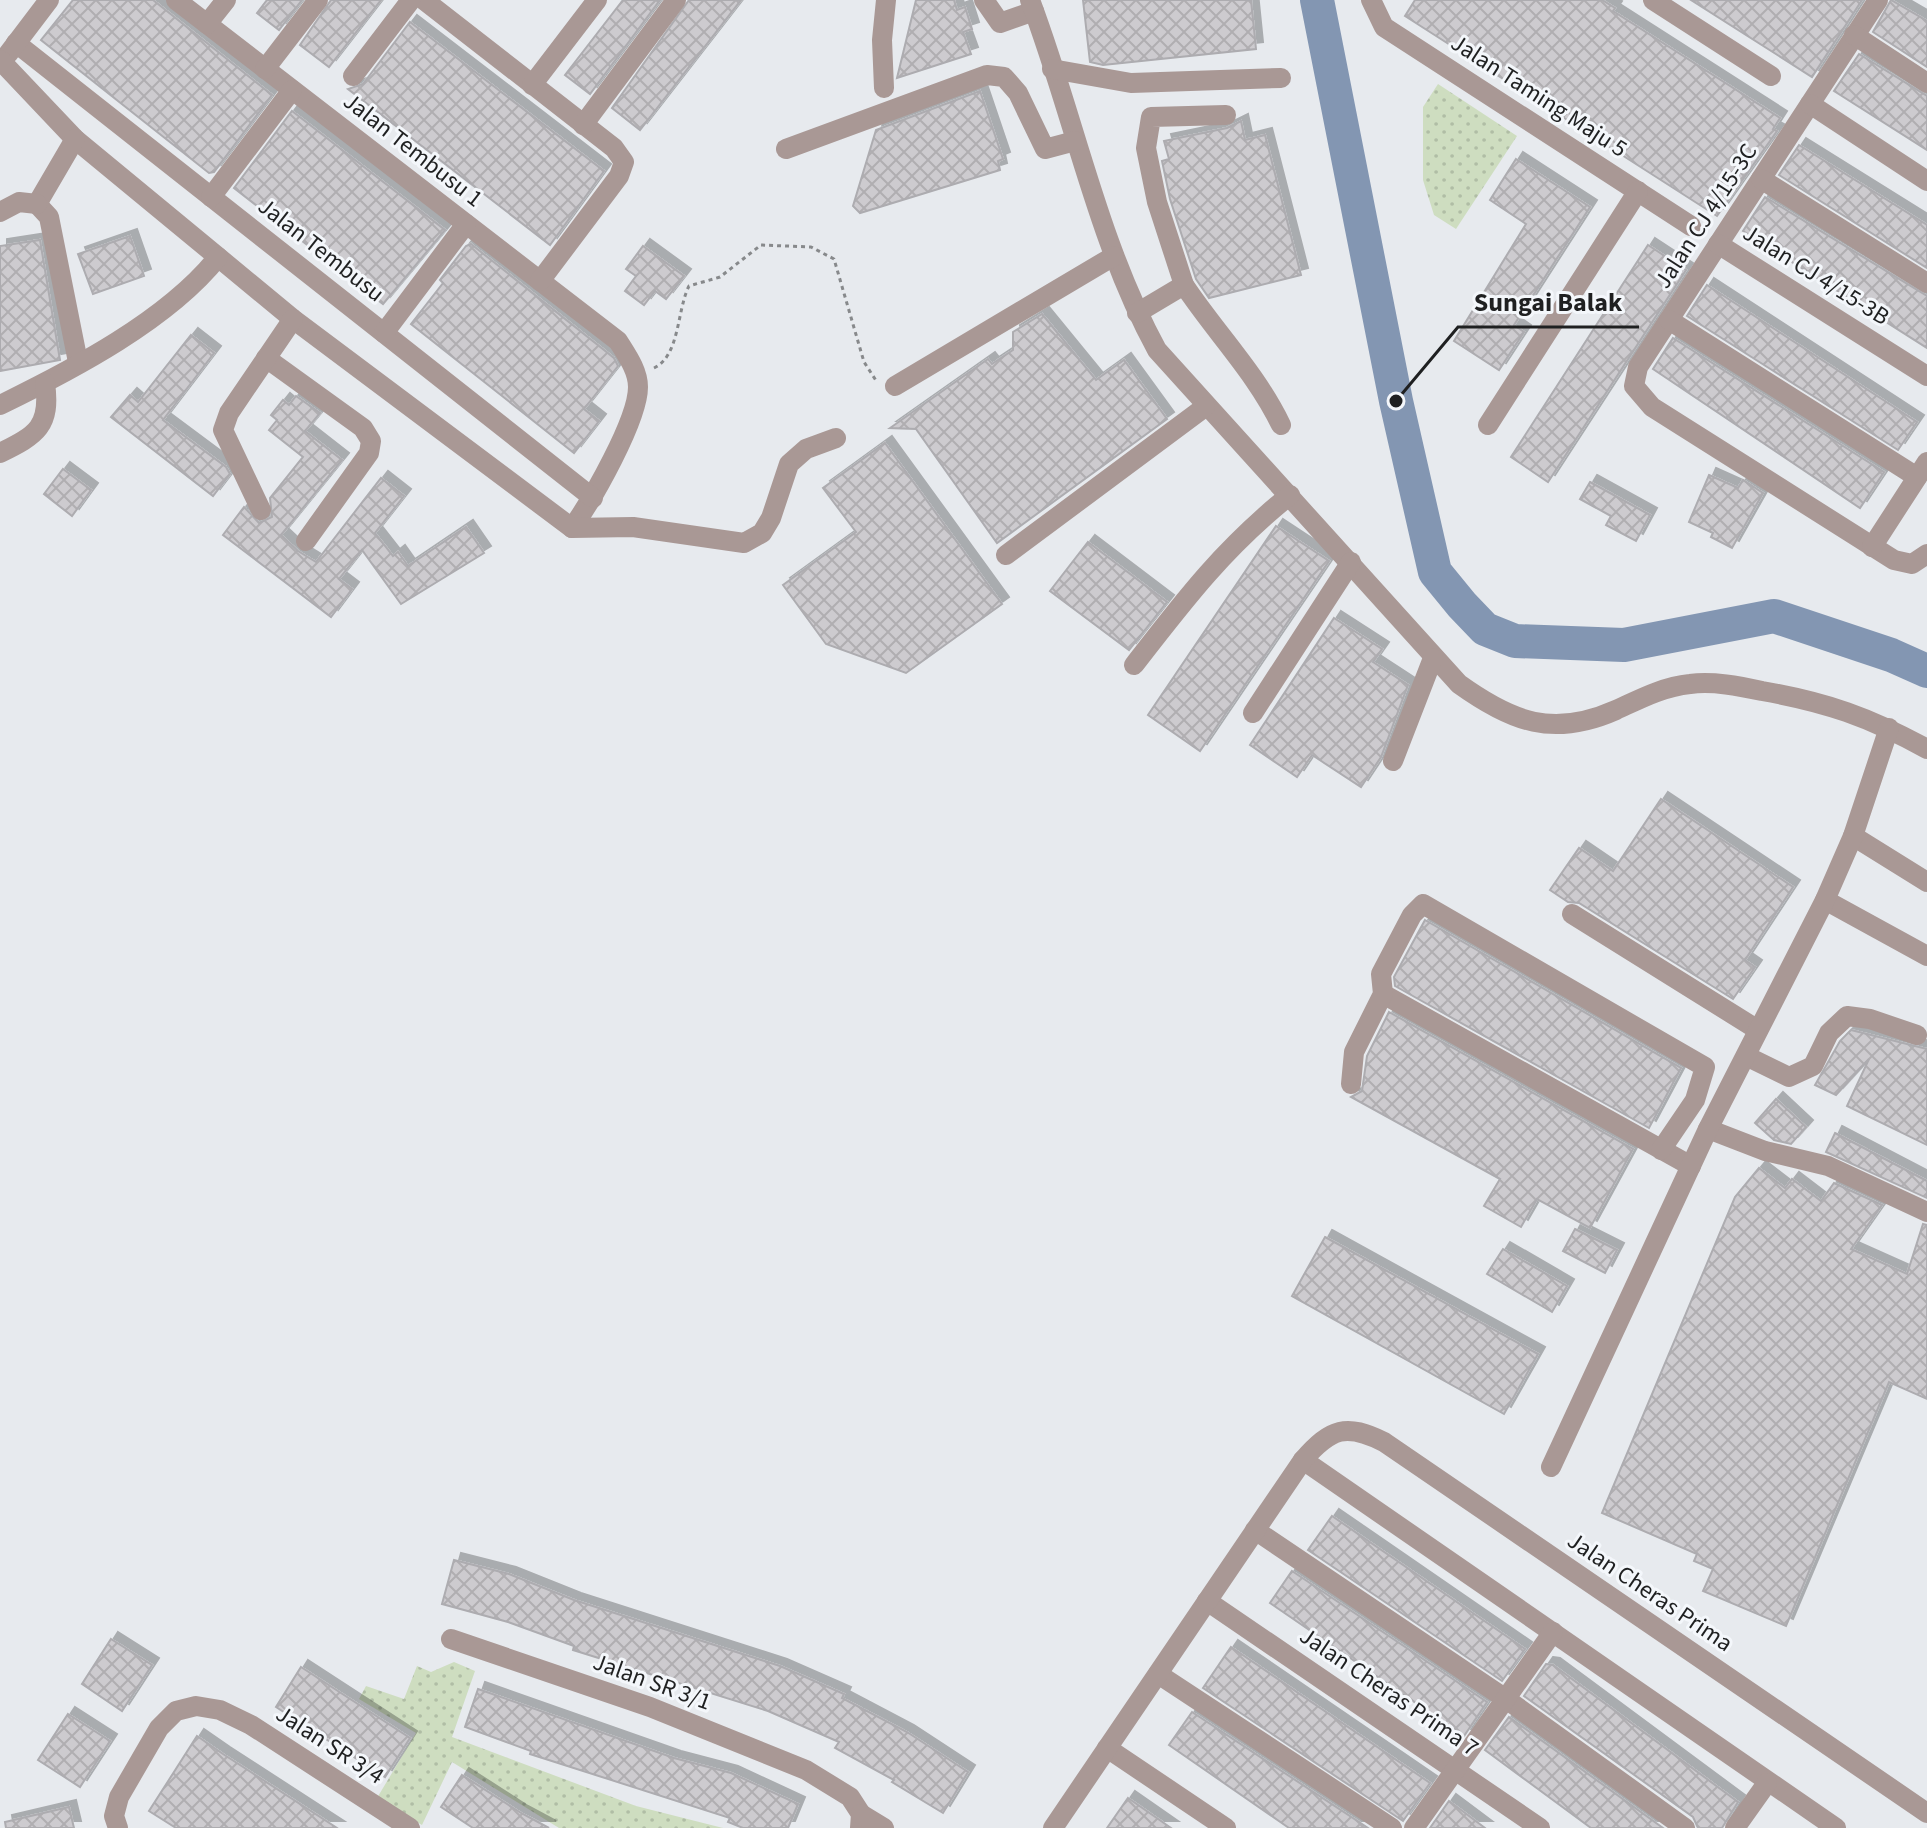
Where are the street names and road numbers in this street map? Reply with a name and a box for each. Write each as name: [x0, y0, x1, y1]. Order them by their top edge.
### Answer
street label: Jalan Taming Maju 5: [1444, 26, 1634, 166]
street label: Jalan Tembusu 1: [336, 84, 490, 216]
street label: Jalan CJ 4/15-3C: [1646, 137, 1766, 295]
street label: Jalan Tembusu: [250, 189, 392, 311]
street label: Jalan CJ 4/15-3B: [1736, 216, 1896, 334]
street label: Jalan Cheras Prima: [1560, 1524, 1740, 1660]
street label: Jalan Cheras Prima 7: [1292, 1619, 1486, 1765]
street label: Jalan SR 3/1: [588, 1644, 716, 1720]
street label: Jalan SR 3/4: [269, 1697, 391, 1793]

